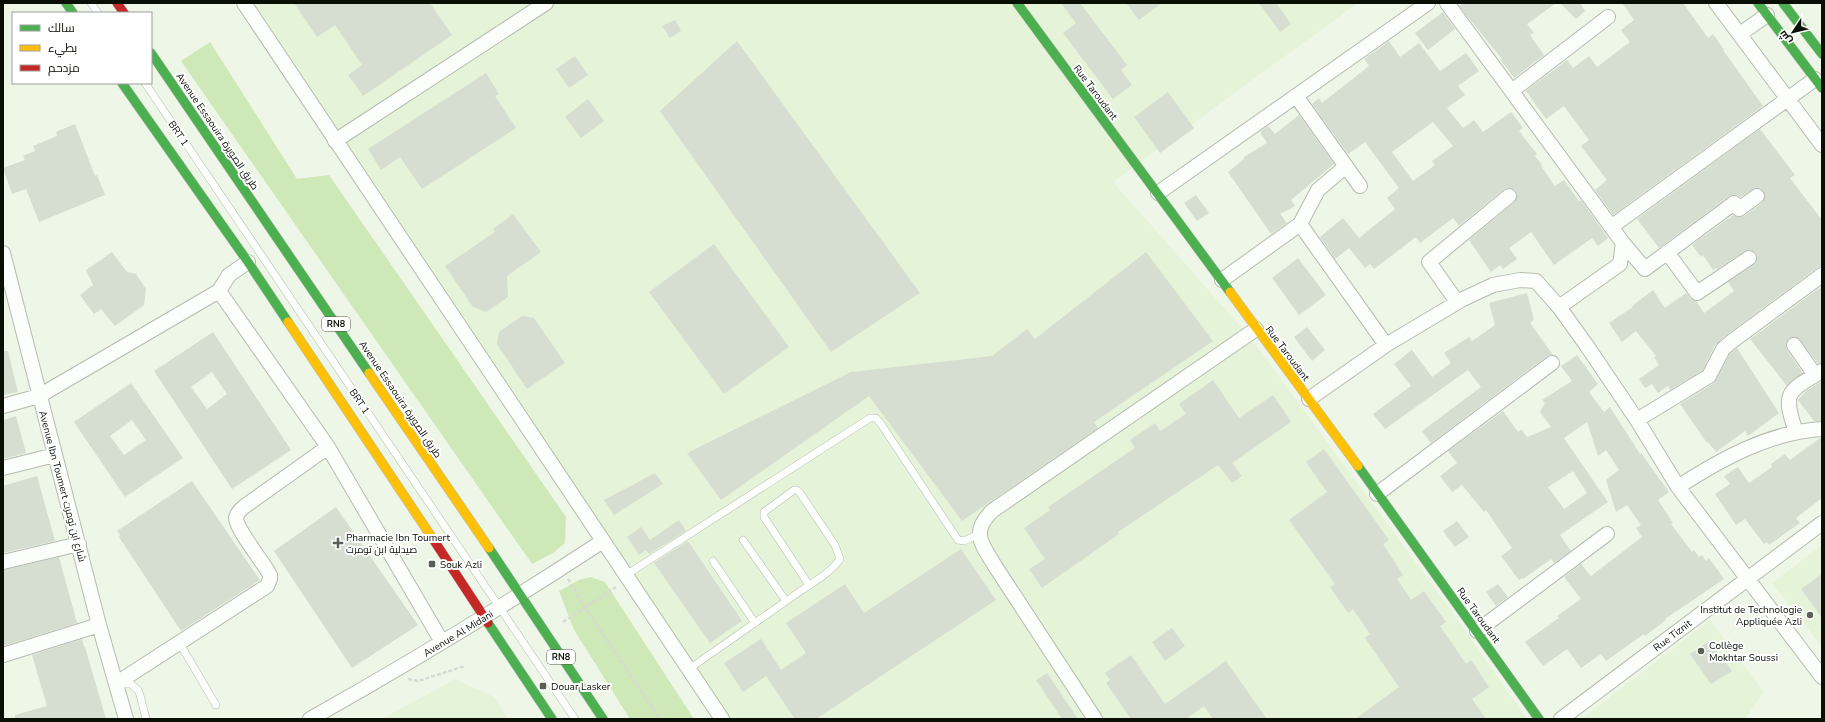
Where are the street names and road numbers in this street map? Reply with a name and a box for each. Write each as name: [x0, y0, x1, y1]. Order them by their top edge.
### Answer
street label: Rue Taroudant: [1070, 62, 1121, 123]
street label: Avenue Essaouira طريق الصويرة: [173, 70, 262, 193]
street label: BRT 1: [165, 118, 192, 149]
road number: RN8: [322, 317, 350, 331]
street label: Rue Taroudant: [1262, 323, 1313, 384]
street label: Avenue Essaouira طريق الصويرة: [356, 338, 445, 461]
street label: BRT 1: [346, 386, 373, 417]
street label: Avenue Ibn Toumert شارع ابن تومرت: [35, 409, 89, 563]
street label: Rue Taroudant: [1453, 585, 1503, 647]
street label: Avenue Al Midani: [421, 607, 496, 660]
street label: Rue Tiznit: [1651, 616, 1695, 655]
road number: RN8: [547, 650, 575, 664]

